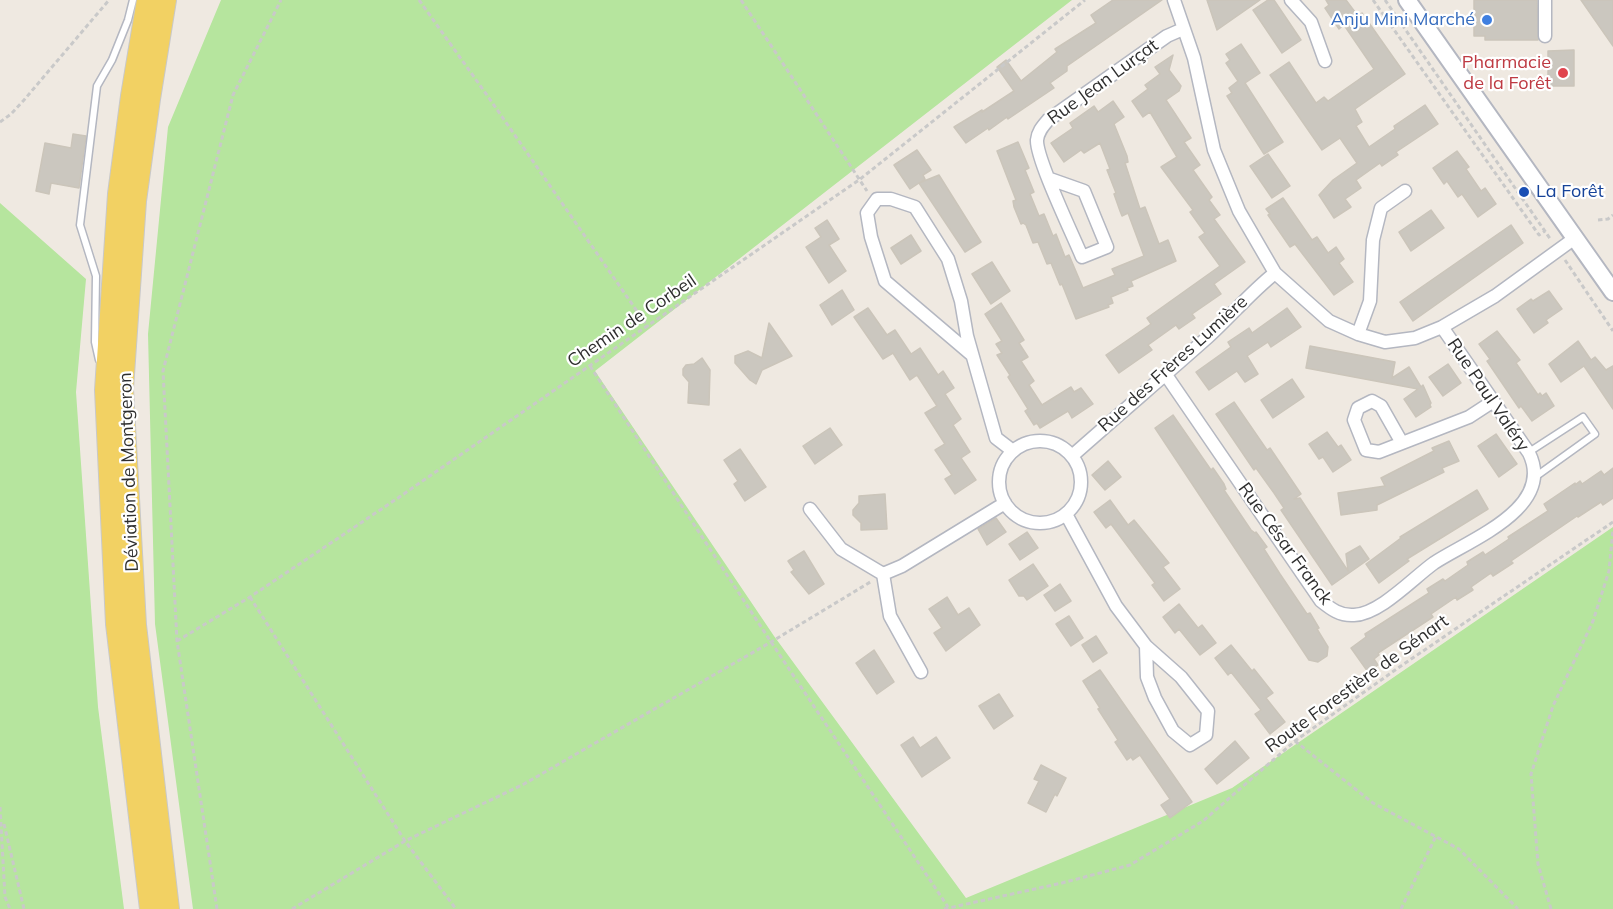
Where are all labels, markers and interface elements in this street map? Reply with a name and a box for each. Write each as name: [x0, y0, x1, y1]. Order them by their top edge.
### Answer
place label: Anju Mini Marché: [1331, 9, 1475, 31]
marker: Anju Mini Marché: [1480, 13, 1494, 27]
street label: Rue Jean Lurçat: [1043, 35, 1163, 129]
place label: Pharmacie de la Forêt: [1462, 52, 1551, 94]
marker: Pharmacie de la Forêt: [1556, 66, 1570, 80]
place label: La Forêt: [1536, 181, 1604, 203]
marker: La Forêt: [1517, 185, 1531, 199]
street label: Chemin de Corbeil: [563, 270, 701, 372]
street label: Rue des Frères Lumière: [1094, 291, 1252, 437]
street label: Rue Paul Valéry: [1442, 334, 1534, 456]
street label: Déviation de Montgeron: [115, 372, 143, 572]
street label: Rue César Franck: [1233, 479, 1337, 609]
street label: Route Forestière de Sénart: [1261, 610, 1453, 758]

